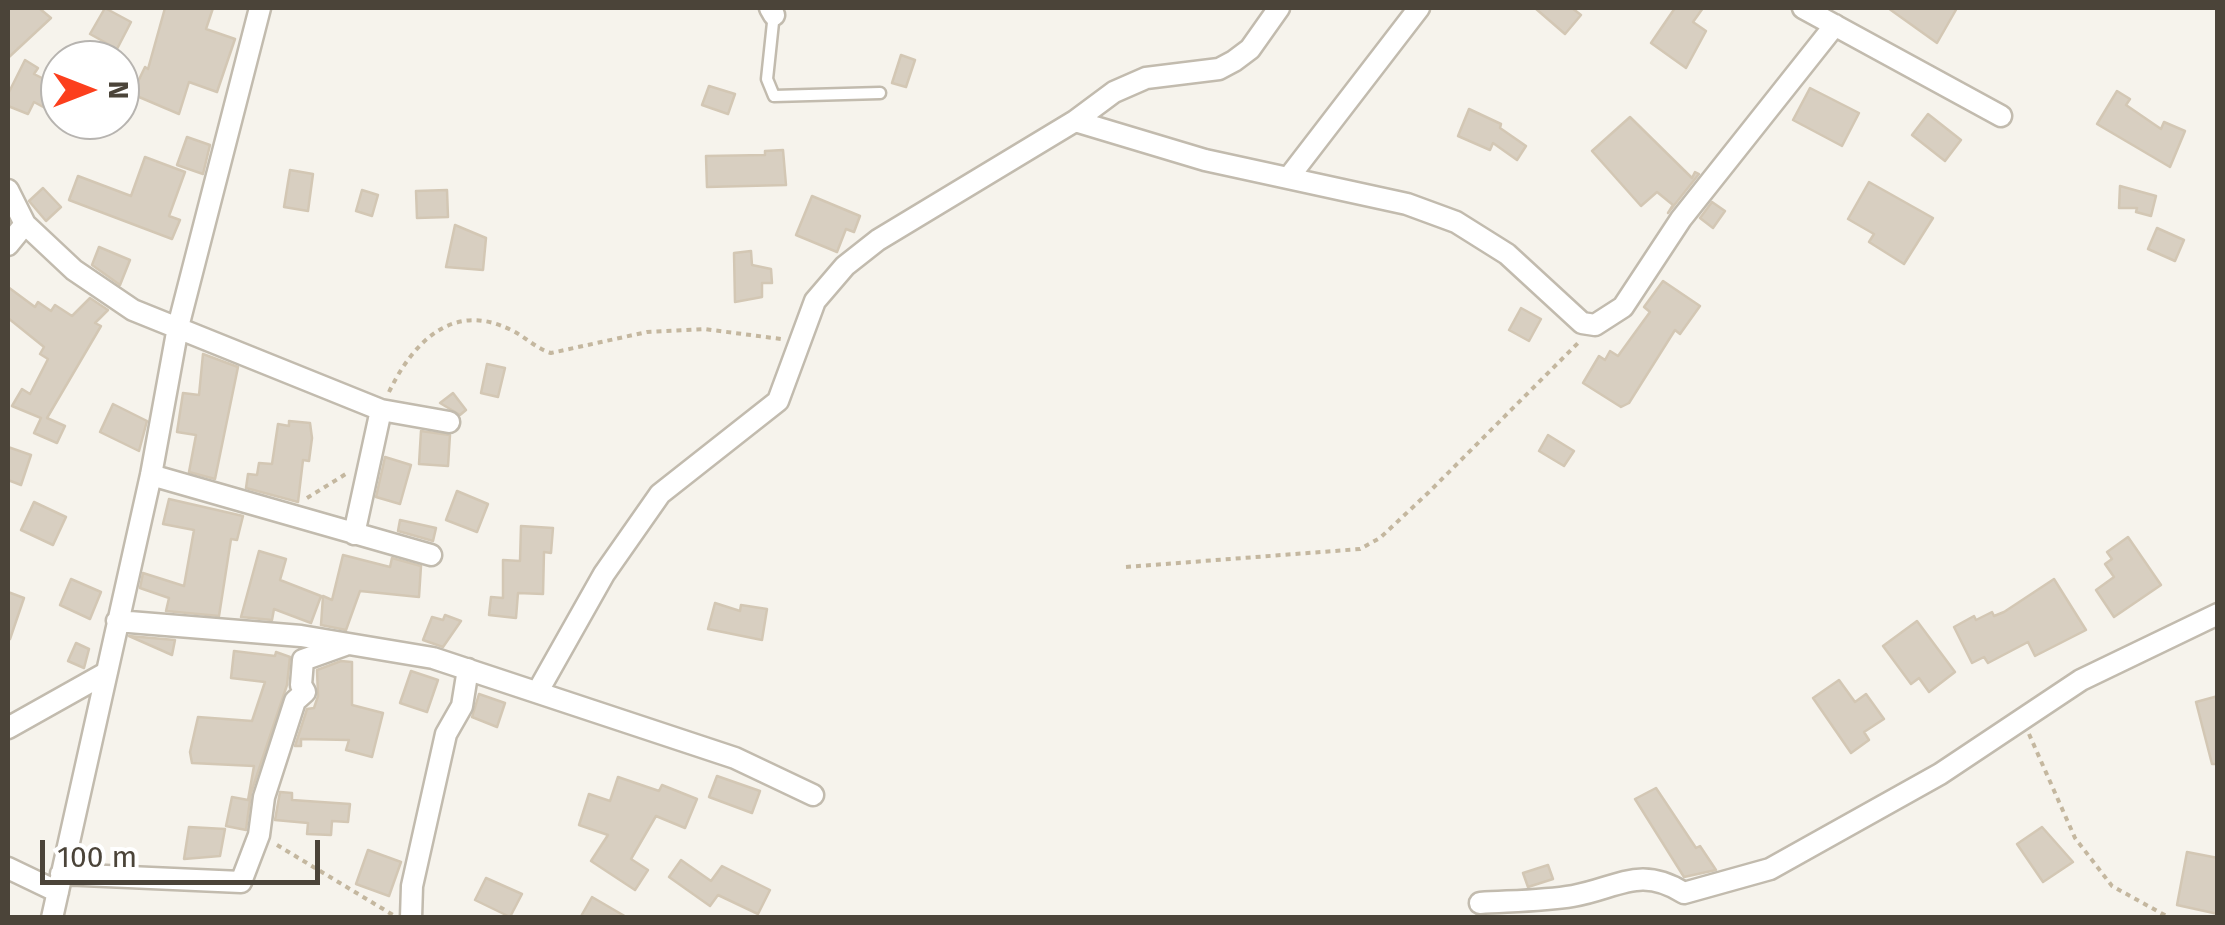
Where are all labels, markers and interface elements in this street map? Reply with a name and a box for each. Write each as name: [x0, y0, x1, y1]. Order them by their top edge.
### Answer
north arrow: [40, 40, 140, 140]
text: N: [102, 81, 135, 99]
scale bar: [45, 820, 325, 882]
text: 100 m: [57, 839, 137, 875]

